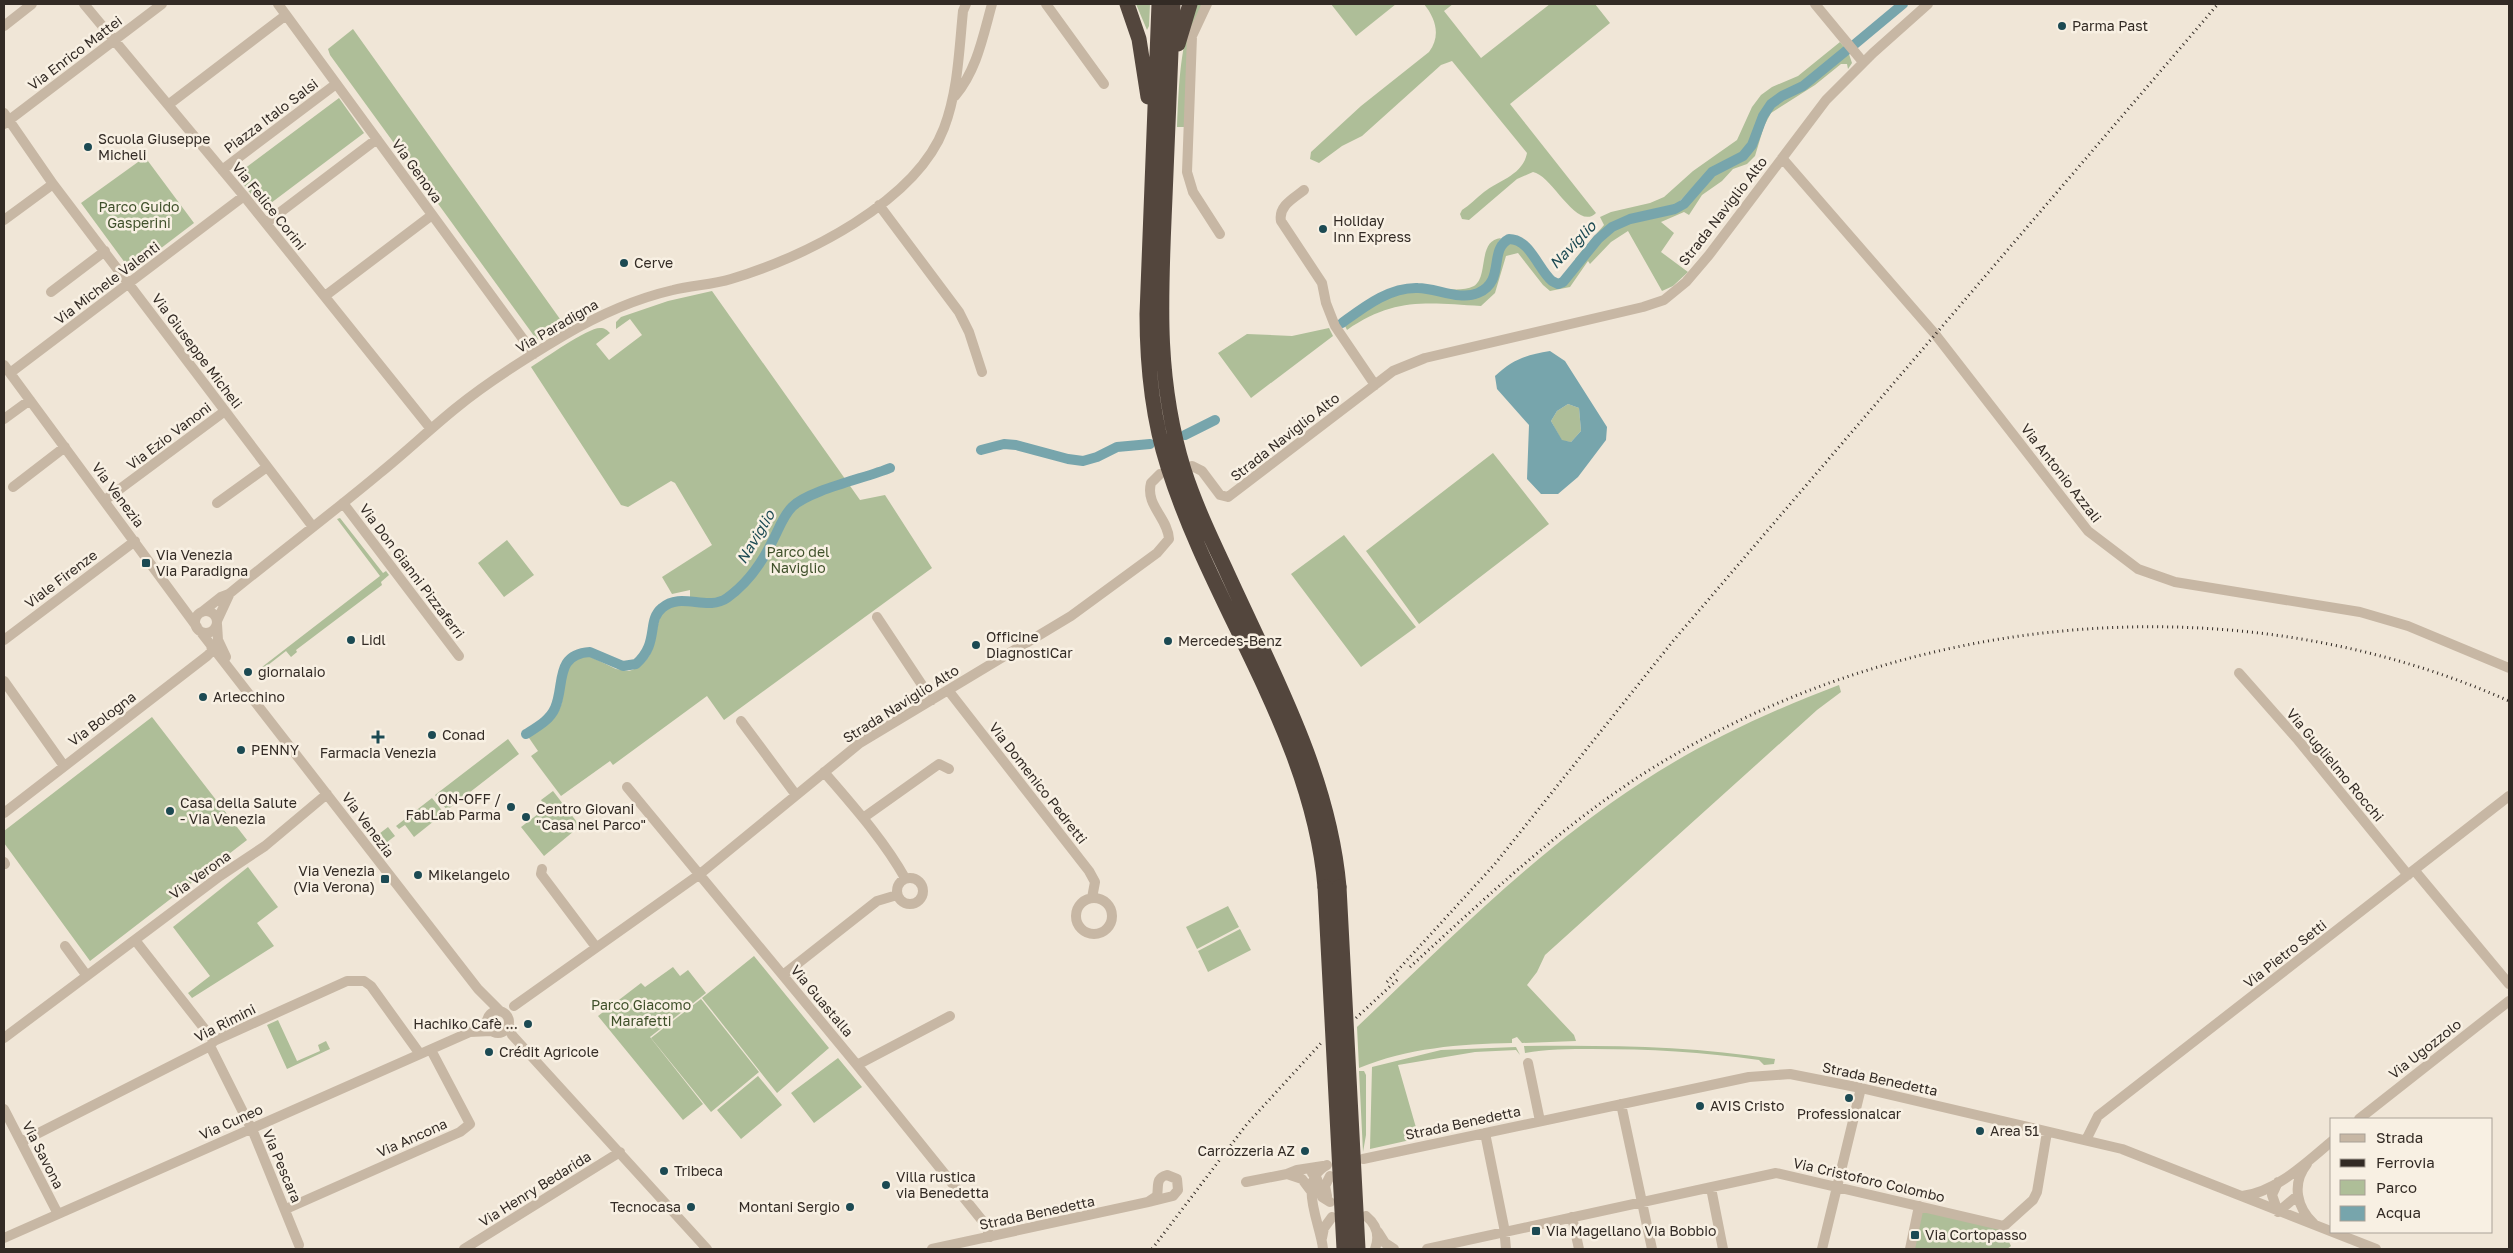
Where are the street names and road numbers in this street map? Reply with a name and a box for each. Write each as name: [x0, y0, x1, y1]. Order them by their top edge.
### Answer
street label: Via Enrico Mattei: [24, 12, 125, 93]
street label: Piazza Italo Salsi: [220, 75, 321, 156]
street label: Via Genova: [389, 136, 446, 206]
street label: Strada Naviglio Alto: [1675, 153, 1770, 269]
street label: Via Felice Corini: [229, 158, 310, 253]
street label: Via Michele Valenti: [51, 237, 163, 328]
street label: Via Giuseppe Micheli: [149, 290, 246, 411]
street label: Via Paradigna: [513, 295, 601, 356]
street label: Strada Naviglio Alto: [1227, 389, 1343, 484]
street label: Via Ezio Vanoni: [123, 398, 214, 473]
street label: Via Antonio Azzali: [2018, 420, 2105, 526]
street label: Via Venezia: [89, 459, 148, 530]
street label: Via Don Gianni Pizzaferri: [356, 500, 468, 641]
street label: Viale Firenze: [21, 546, 100, 611]
street label: Strada Naviglio Alto: [840, 661, 962, 746]
street label: Via Bologna: [65, 688, 139, 750]
street label: Via Guglielmo Rocchi: [2283, 705, 2388, 825]
street label: Via Domenico Pedretti: [986, 719, 1091, 847]
street label: Via Venezia: [339, 789, 398, 860]
street label: Via Verona: [166, 847, 234, 902]
street label: Via Pietro Setti: [2240, 916, 2329, 991]
street label: Via Guastalla: [787, 961, 857, 1040]
street label: Via Rimini: [191, 1000, 258, 1045]
street label: Via Ugozzolo: [2385, 1015, 2464, 1082]
street label: Strada Benedetta: [1821, 1058, 1939, 1099]
street label: Via Cuneo: [196, 1100, 265, 1143]
street label: Strada Benedetta: [1404, 1102, 1522, 1143]
street label: Via Ancona: [374, 1115, 450, 1161]
street label: Via Savona: [19, 1118, 68, 1191]
street label: Via Pescara: [259, 1127, 306, 1205]
street label: Via Henry Bedarida: [476, 1147, 594, 1230]
street label: Via Cristoforo Colombo: [1792, 1154, 1947, 1205]
street label: Strada Benedetta: [978, 1192, 1096, 1233]

